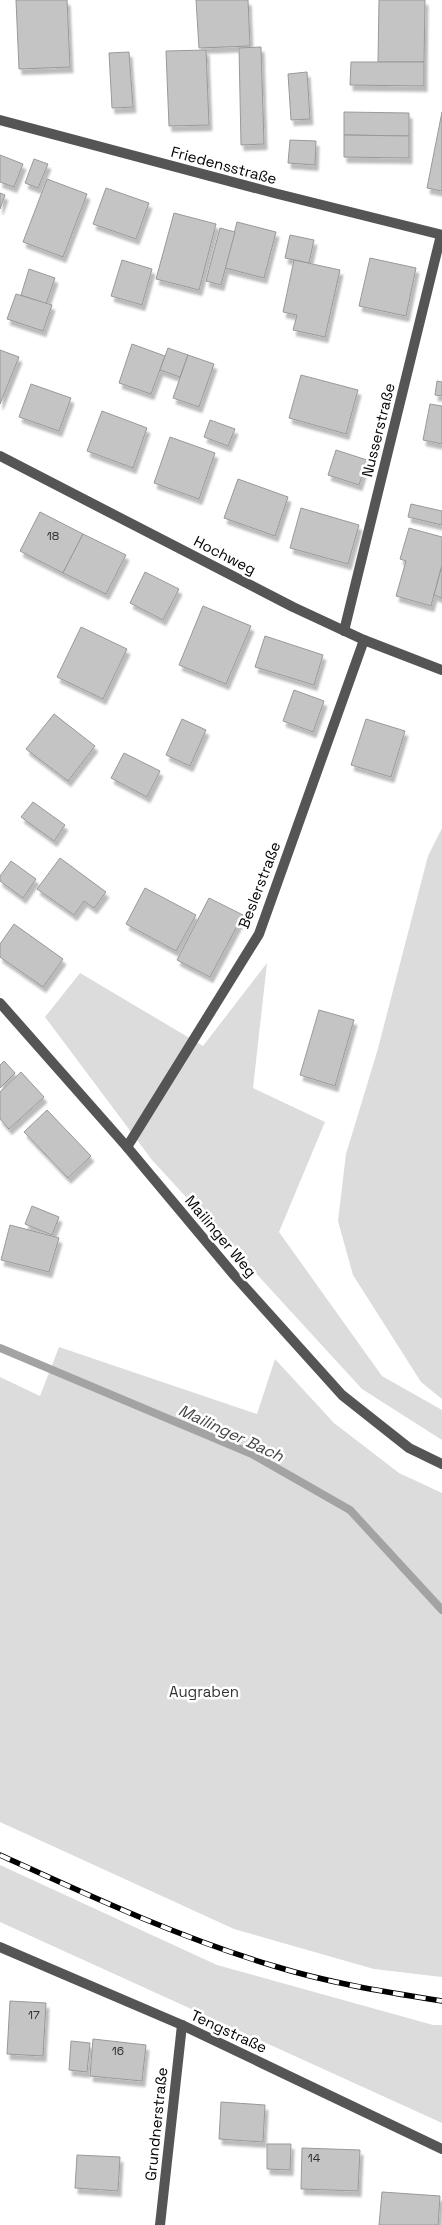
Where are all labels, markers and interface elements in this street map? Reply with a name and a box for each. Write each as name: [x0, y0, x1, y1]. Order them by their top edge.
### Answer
street label: Friedensstraße: [169, 142, 279, 188]
street label: Nusserstraße: [357, 381, 399, 479]
house number: 18: [47, 528, 59, 544]
street label: Hochweg: [191, 531, 259, 579]
street label: Beslerstraße: [234, 839, 284, 931]
street label: Mailinger Weg: [181, 1191, 261, 1281]
water label: Mailinger Bach: [175, 1400, 288, 1467]
park label: Augraben: [169, 1682, 239, 1701]
street label: Tengstraße: [188, 2005, 270, 2057]
house number: 17: [28, 2007, 40, 2023]
house number: 16: [112, 2043, 124, 2059]
street label: Grundnerstraße: [141, 2066, 171, 2182]
house number: 14: [308, 2150, 321, 2166]

